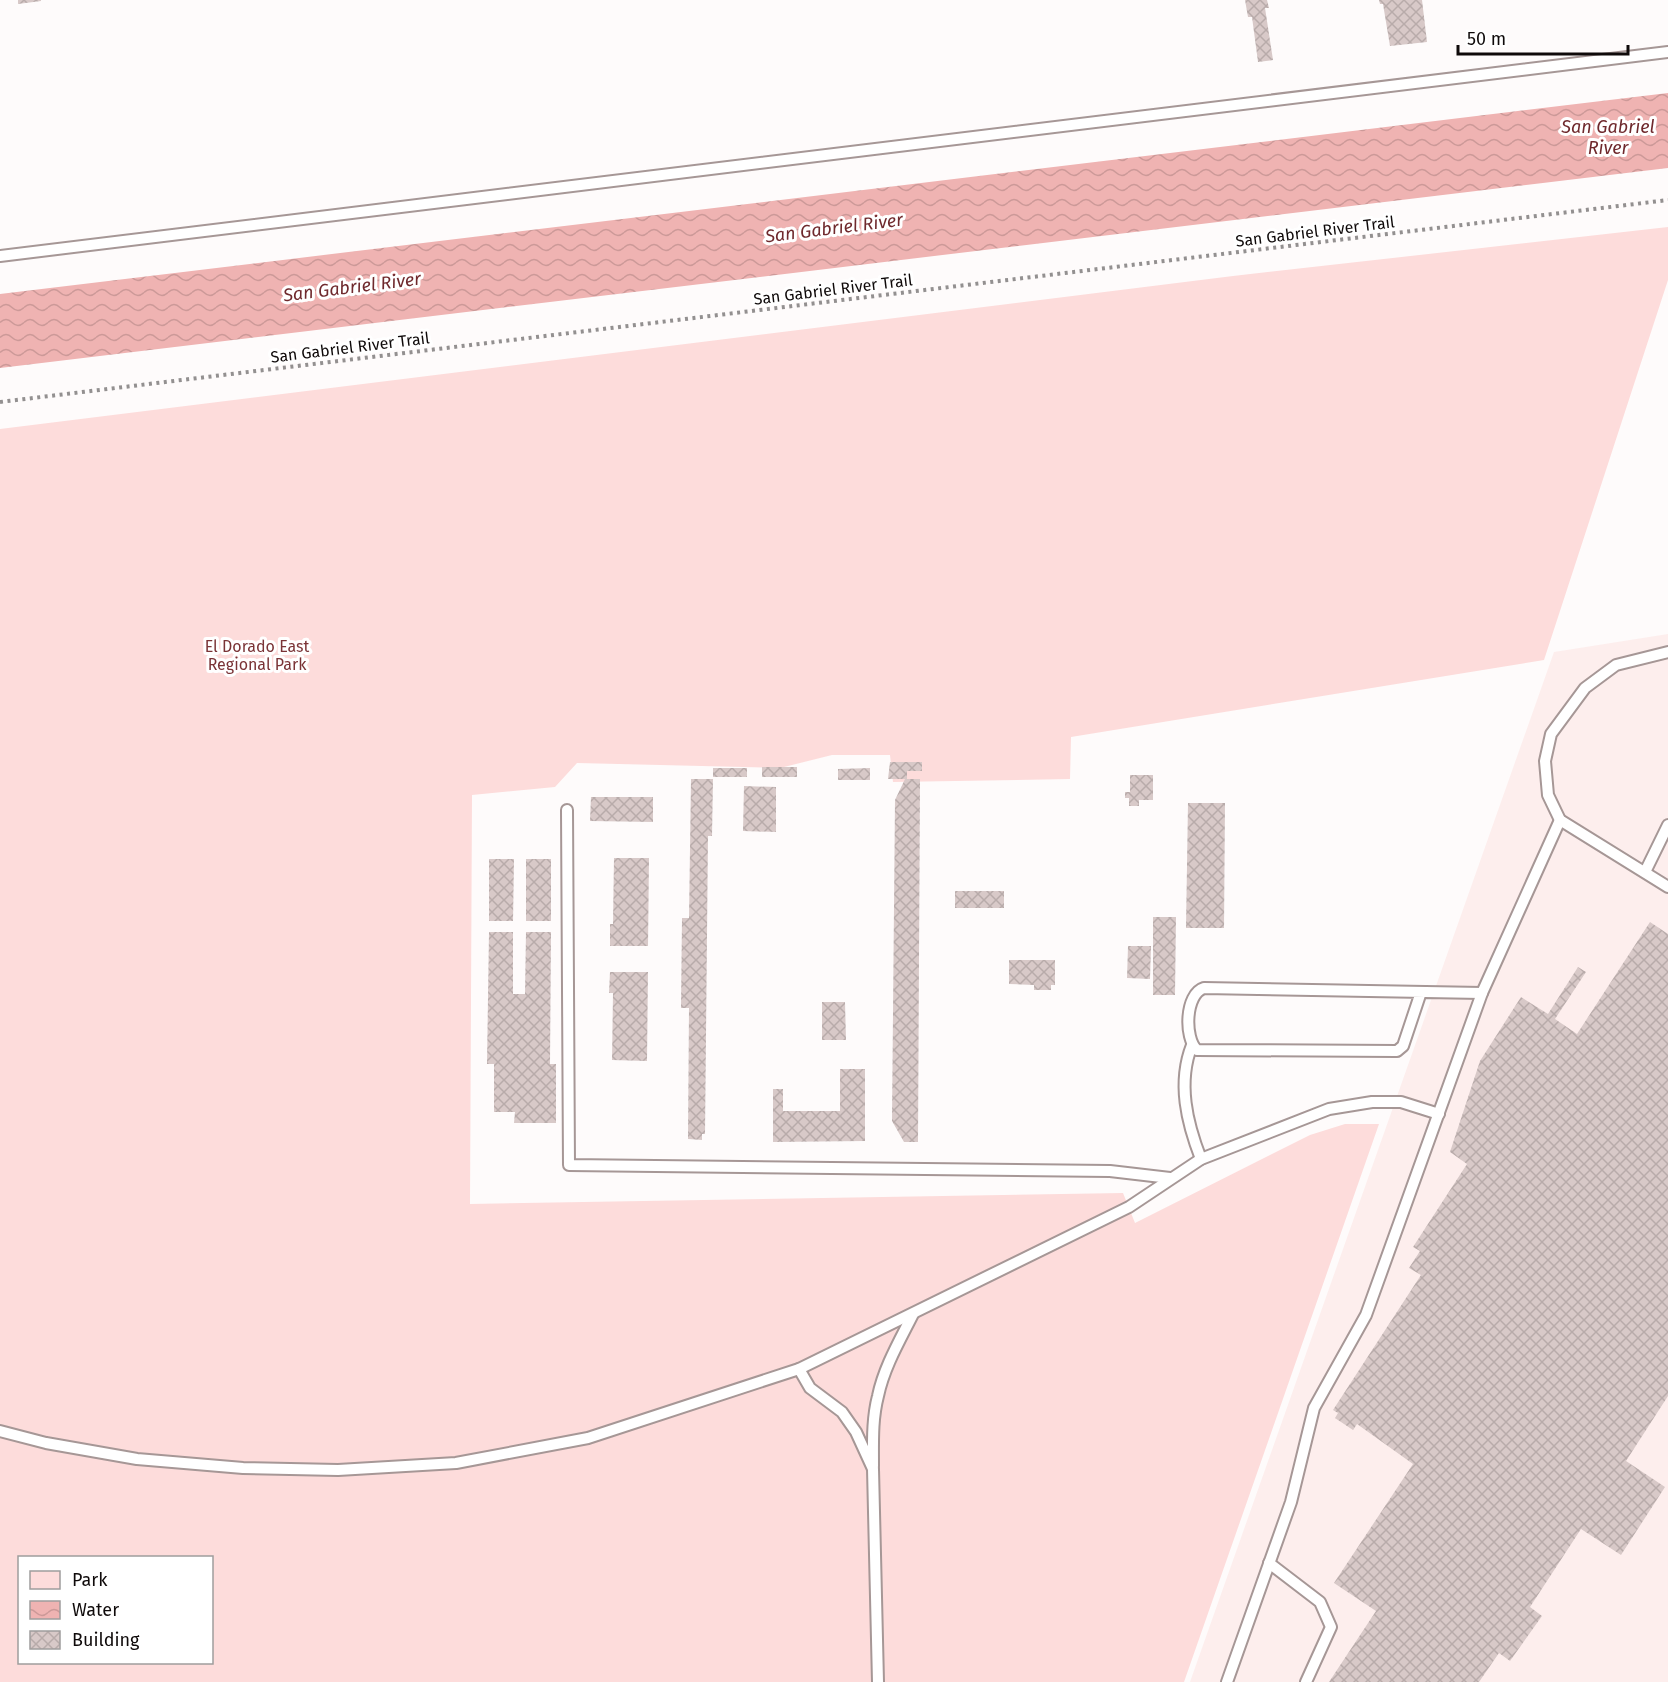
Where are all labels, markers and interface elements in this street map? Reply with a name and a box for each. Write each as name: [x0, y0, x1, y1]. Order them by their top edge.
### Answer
scale bar: [1458, 18, 1628, 56]
text: 50 m: [1467, 28, 1506, 50]
water label: San Gabriel River: [1560, 116, 1655, 159]
water label: San Gabriel River: [763, 208, 905, 247]
street label: San Gabriel River Trail: [1234, 212, 1396, 251]
water label: San Gabriel River: [281, 267, 423, 306]
street label: San Gabriel River Trail: [752, 270, 914, 309]
street label: San Gabriel River Trail: [269, 328, 431, 367]
park label: El Dorado East Regional Park: [205, 637, 310, 674]
legend: [18, 1556, 213, 1664]
text: Park: [72, 1569, 108, 1591]
text: Water: [72, 1599, 119, 1621]
text: Building: [72, 1629, 140, 1651]

